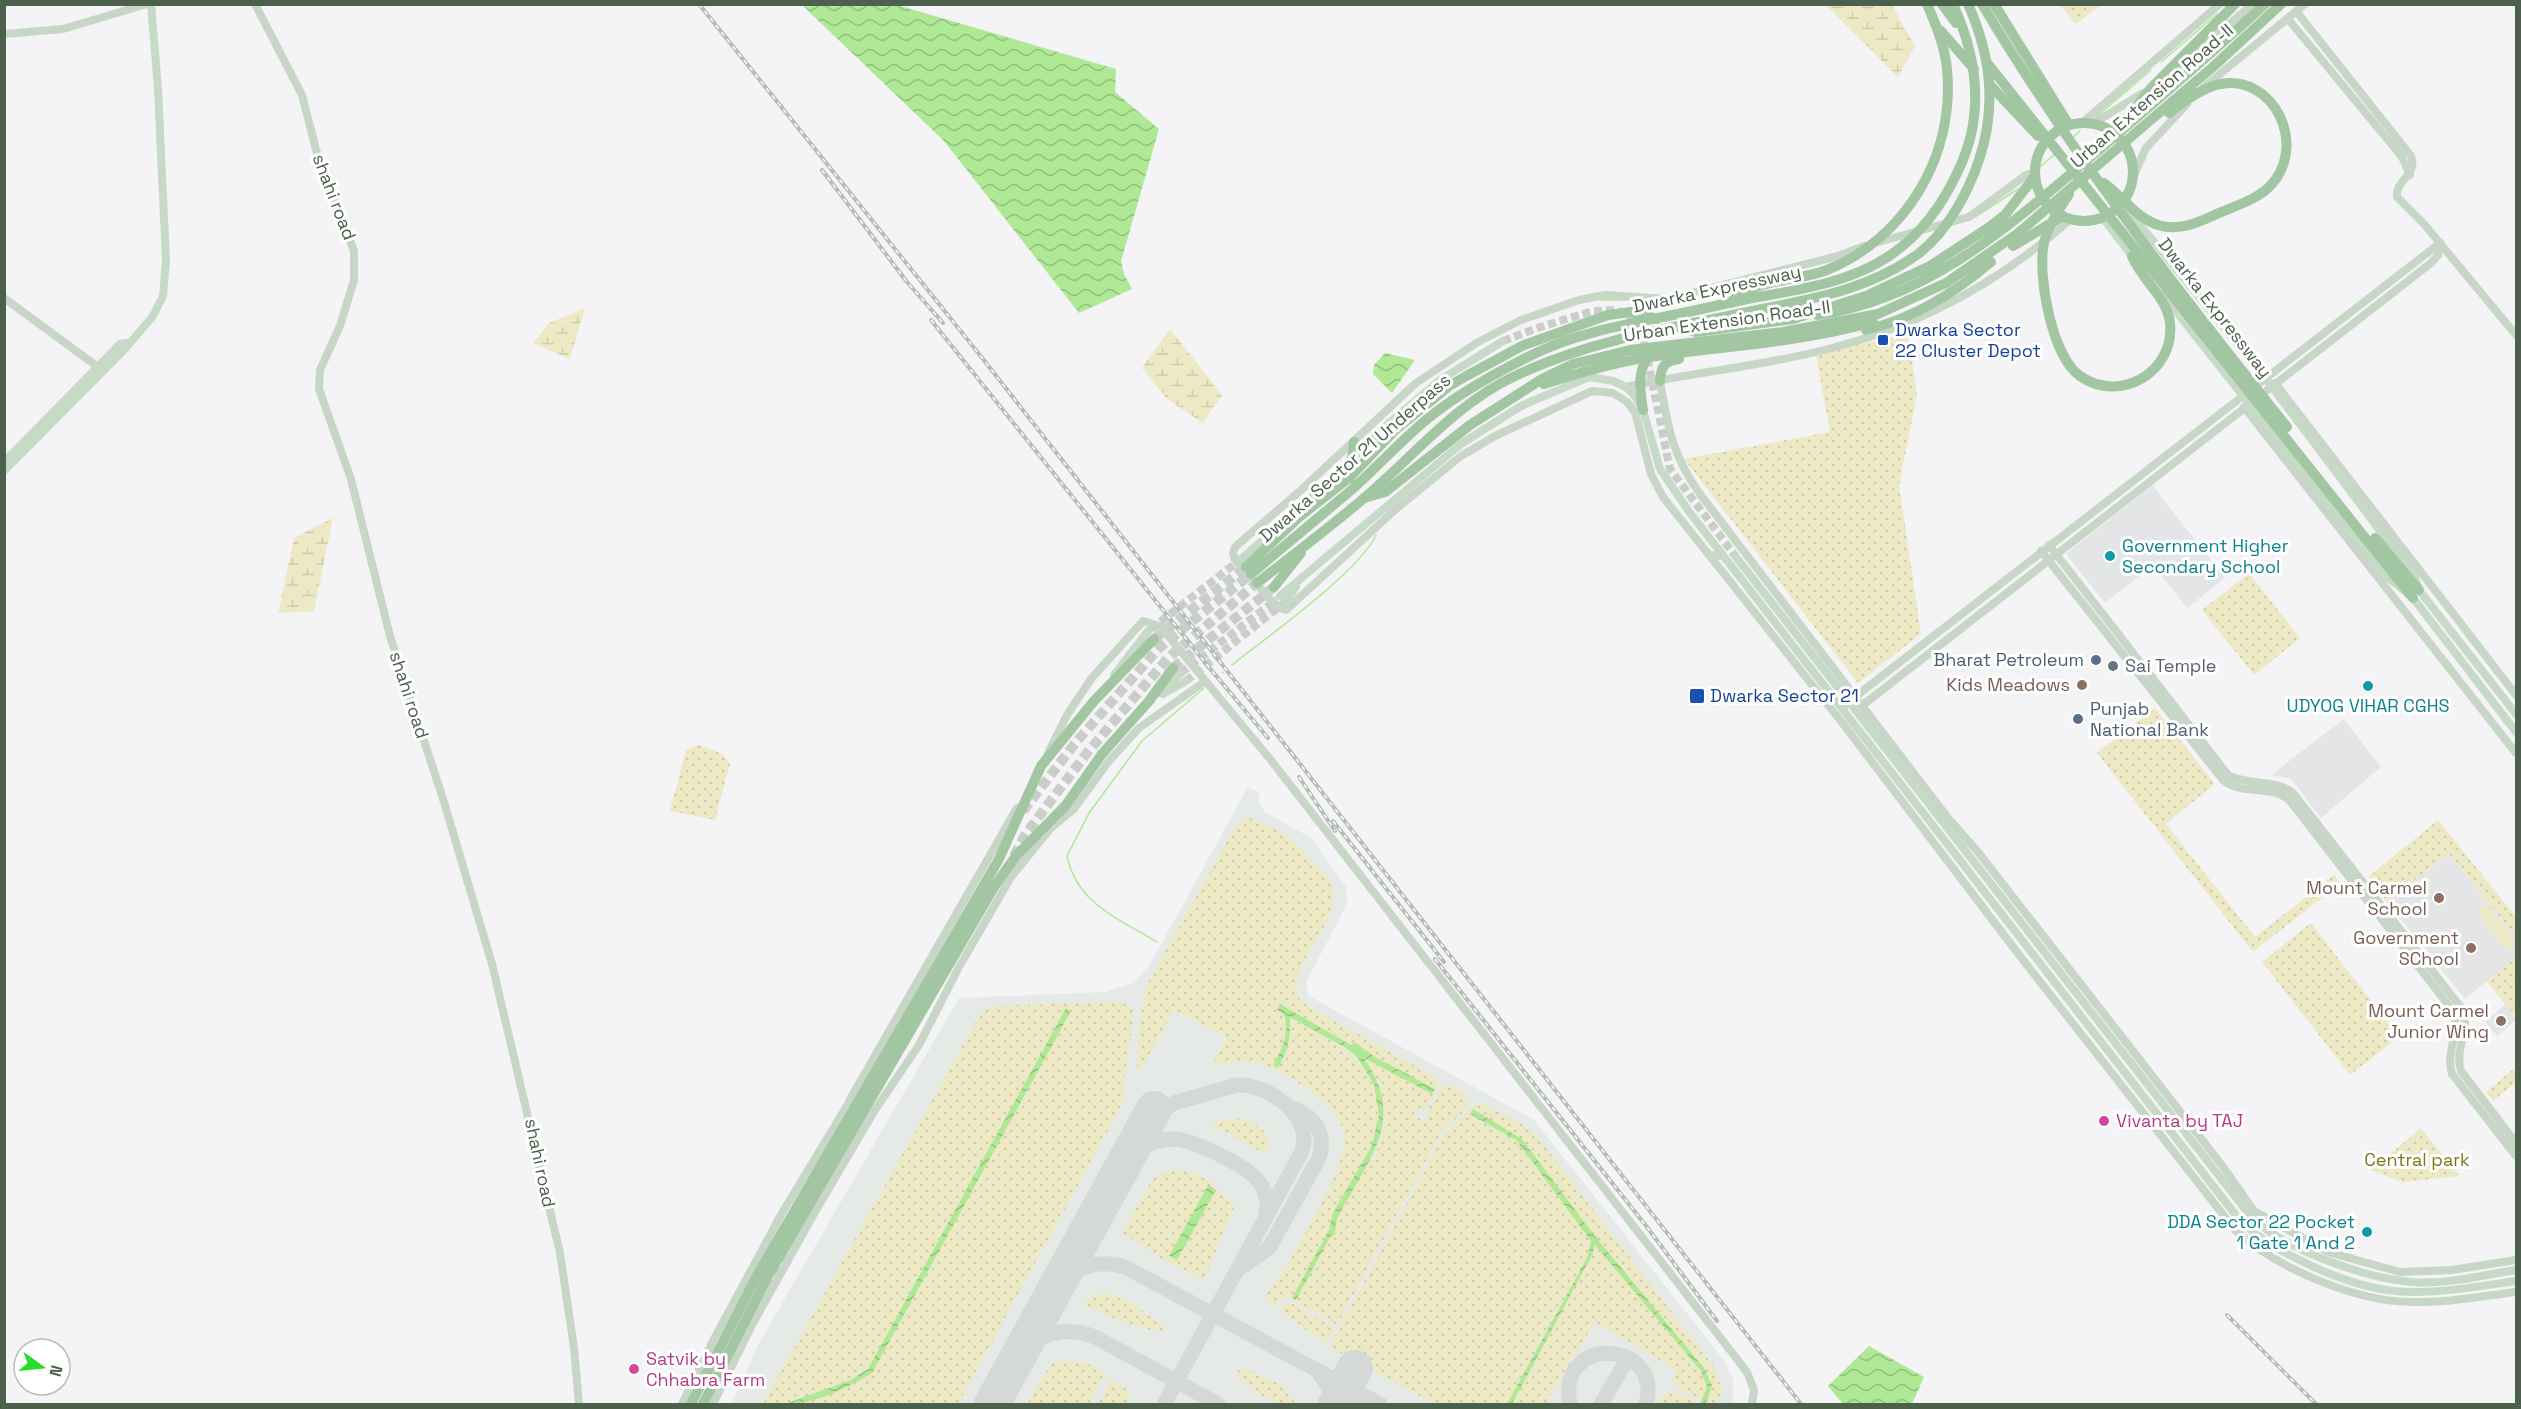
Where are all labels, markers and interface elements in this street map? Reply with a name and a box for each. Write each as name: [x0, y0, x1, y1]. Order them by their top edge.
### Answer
street label: Urban Extension Road-II: [2065, 18, 2238, 173]
street label: shahi road: [308, 151, 361, 243]
street label: Dwarka Expressway: [2154, 233, 2277, 382]
street label: Dwarka Expressway: [1631, 259, 1803, 318]
street label: Urban Extension Road-II: [1622, 295, 1832, 346]
place label: Dwarka Sector 22 Cluster Depot: [1895, 318, 2041, 362]
marker: Dwarka Sector 22 Cluster Depot: [1876, 333, 1890, 347]
street label: Dwarka Sector 21 Underpass: [1254, 368, 1455, 547]
place label: Government Higher Secondary School: [2122, 534, 2289, 578]
marker: Government Higher Secondary School: [2103, 549, 2117, 563]
street label: shahi road: [385, 648, 434, 741]
place label: Bharat Petroleum: [1933, 648, 2084, 671]
marker: Bharat Petroleum: [2089, 653, 2103, 667]
place label: Sai Temple: [2125, 654, 2217, 677]
marker: Sai Temple: [2106, 659, 2120, 673]
place label: Kids Meadows: [1946, 673, 2070, 696]
marker: Kids Meadows: [2075, 678, 2089, 692]
marker: UDYOG VIHAR CGHS: [2361, 679, 2375, 693]
place label: Dwarka Sector 21: [1710, 684, 1859, 707]
marker: Dwarka Sector 21: [1688, 687, 1706, 705]
place label: UDYOG VIHAR CGHS: [2286, 694, 2450, 717]
place label: Punjab National Bank: [2090, 697, 2209, 741]
marker: Punjab National Bank: [2071, 712, 2085, 726]
place label: Mount Carmel School: [2306, 876, 2427, 920]
marker: Mount Carmel School: [2432, 891, 2446, 905]
place label: Government SChool: [2353, 926, 2459, 970]
marker: Government SChool: [2464, 941, 2478, 955]
place label: Mount Carmel Junior Wing: [2368, 999, 2489, 1043]
marker: Mount Carmel Junior Wing: [2494, 1014, 2508, 1028]
place label: Vivanta by TAJ: [2116, 1109, 2243, 1132]
marker: Vivanta by TAJ: [2097, 1114, 2111, 1128]
street label: shahi road: [520, 1116, 561, 1209]
park label: Central park: [2364, 1148, 2470, 1171]
place label: DDA Sector 22 Pocket 1 Gate 1 And 2: [2167, 1210, 2355, 1254]
marker: DDA Sector 22 Pocket 1 Gate 1 And 2: [2360, 1225, 2374, 1239]
north arrow: [12, 1337, 72, 1397]
place label: Satvik by Chhabra Farm: [646, 1347, 765, 1391]
marker: Satvik by Chhabra Farm: [627, 1362, 641, 1376]
text: N: [44, 1363, 68, 1379]

